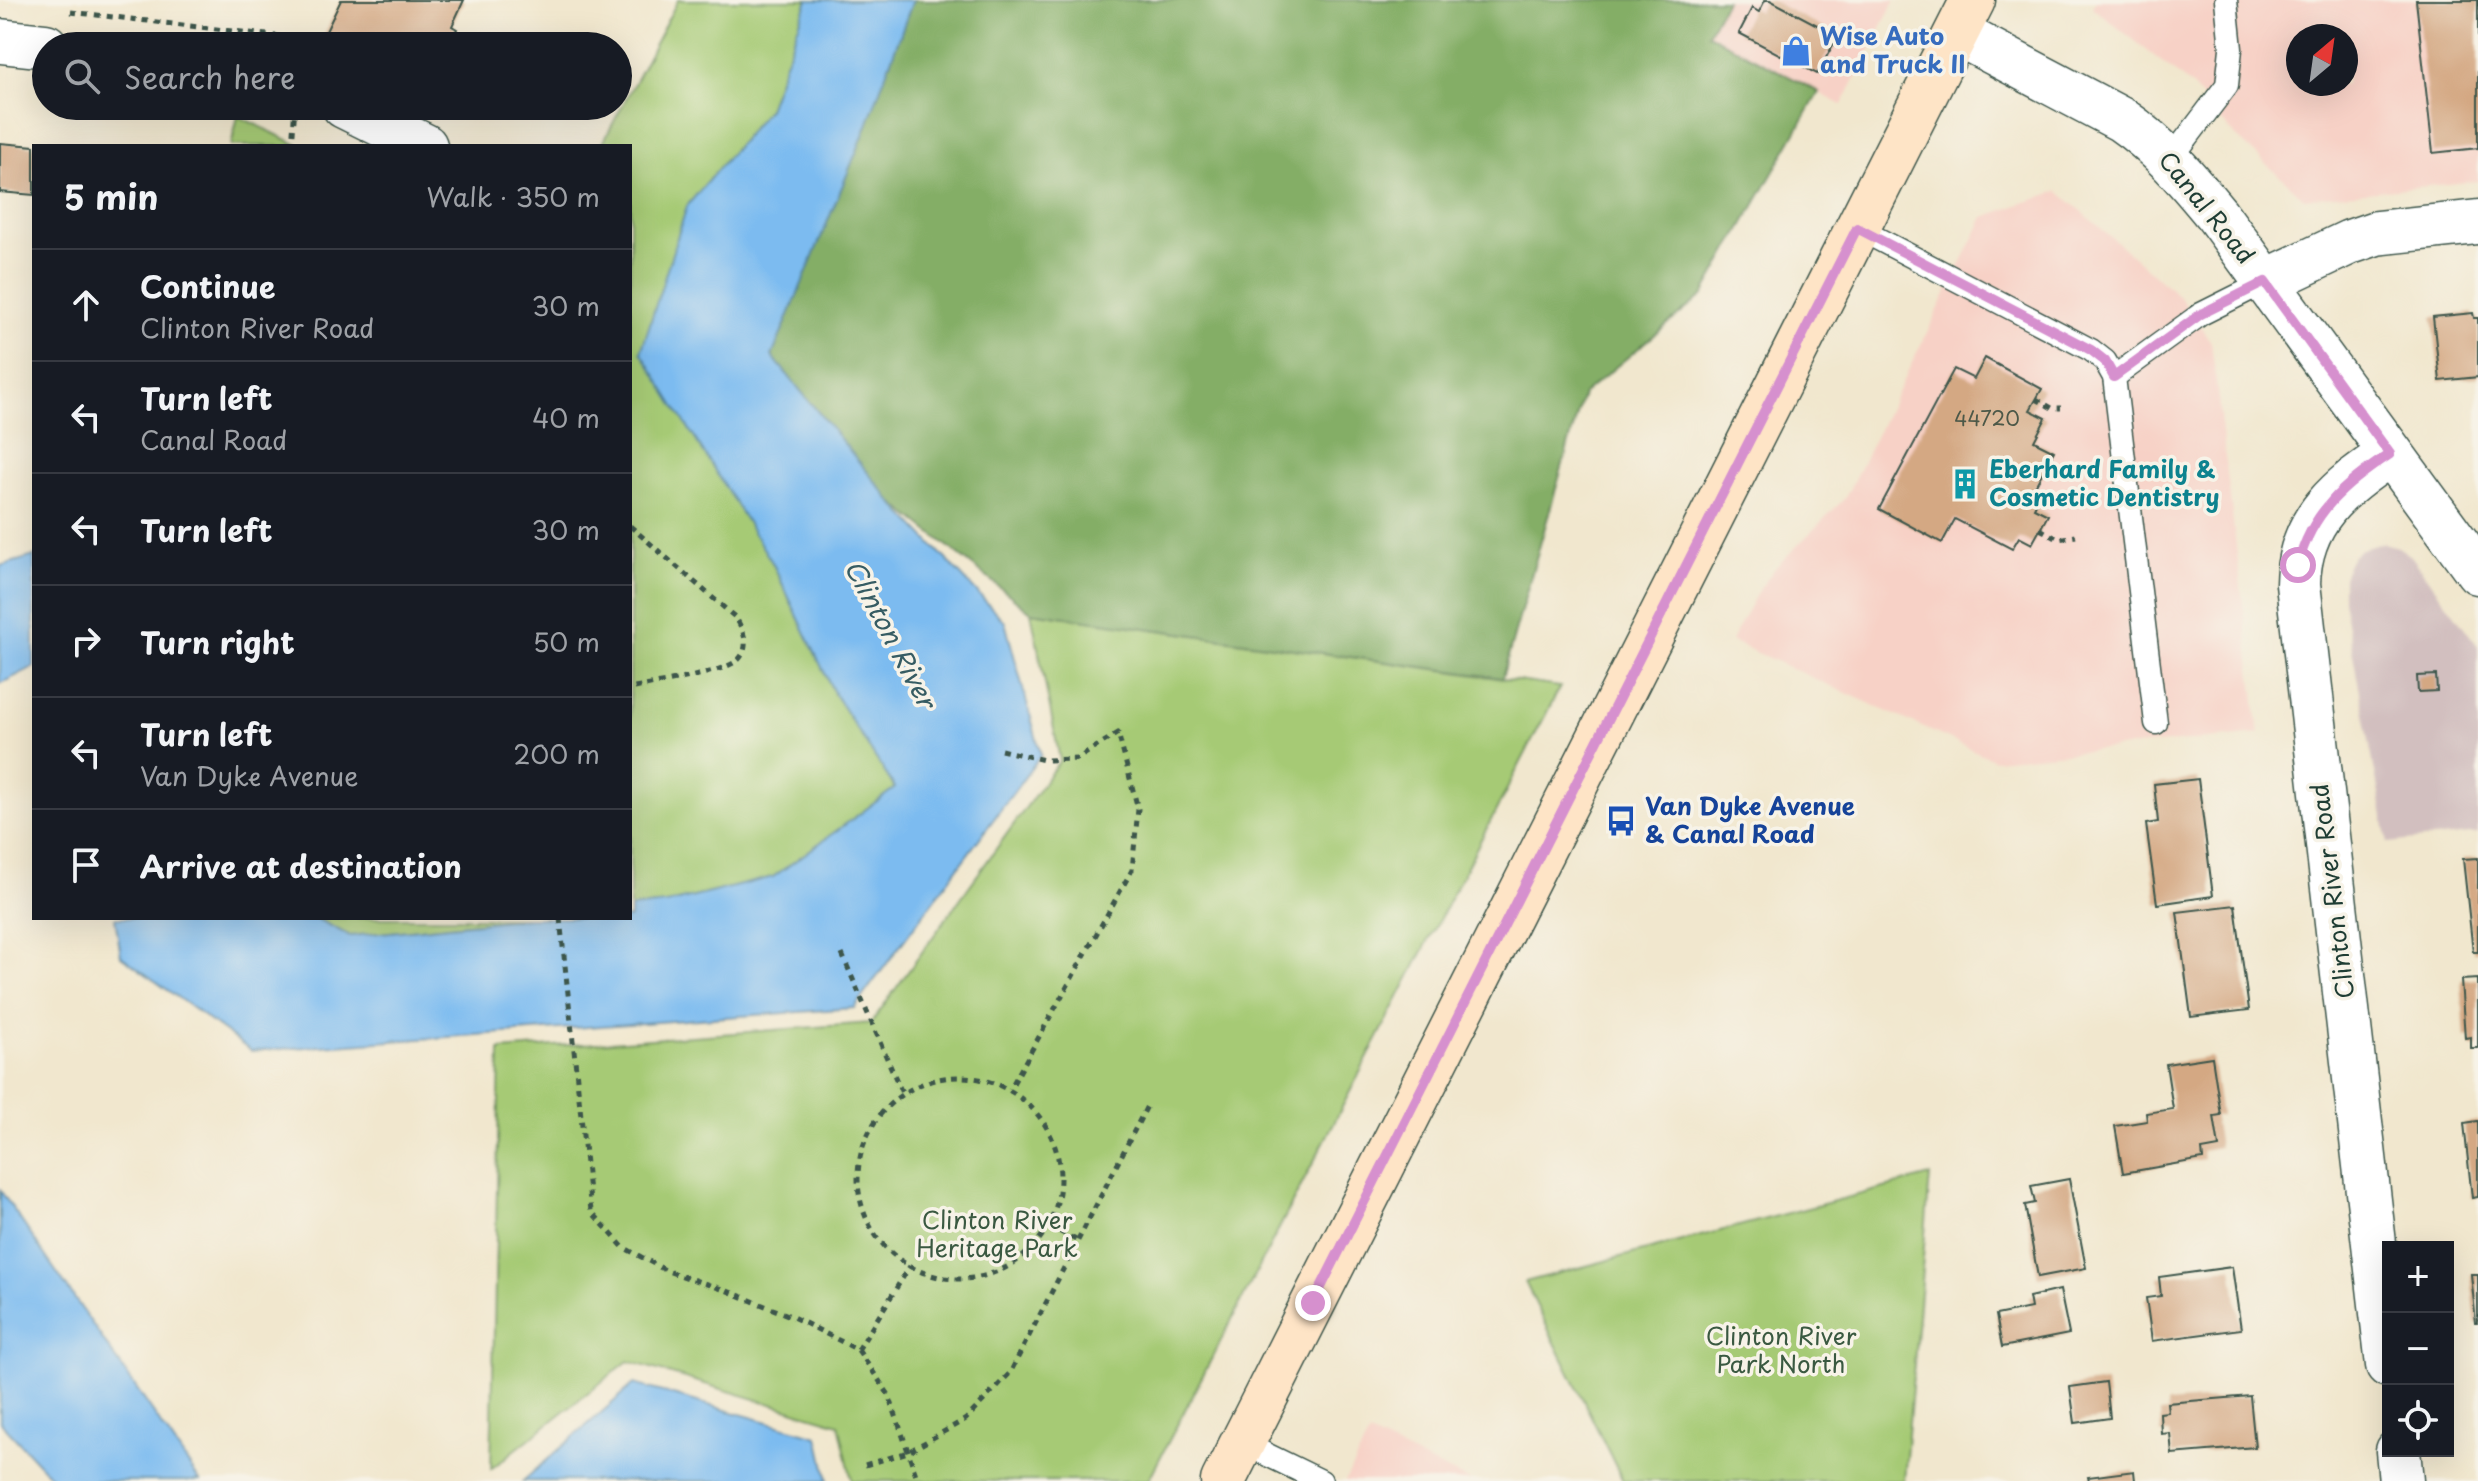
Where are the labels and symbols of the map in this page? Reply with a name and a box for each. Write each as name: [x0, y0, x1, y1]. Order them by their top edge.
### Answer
place label: Wise Auto and Truck II: [1820, 17, 1965, 81]
north arrow: [2286, 24, 2358, 96]
shop icon: Wise Auto and Truck II: [1779, 34, 1813, 68]
street label: Canal Road: [2151, 143, 2264, 271]
house number: 44720: [1954, 403, 2020, 433]
place label: Eberhard Family & Cosmetic Dentistry: [1989, 450, 2219, 514]
building icon: Eberhard Family & Cosmetic Dentistry: [1948, 467, 1982, 501]
route start: [2280, 547, 2316, 583]
water label: Clinton River: [836, 552, 948, 717]
street label: Clinton River Road: [2300, 782, 2362, 1001]
place label: Van Dyke Avenue & Canal Road: [1645, 787, 1855, 851]
bus stop icon: Van Dyke Avenue & Canal Road: [1604, 804, 1638, 838]
park label: Clinton River Heritage Park: [916, 1201, 1078, 1265]
route end: [1295, 1285, 1331, 1321]
park label: Clinton River Park North: [1706, 1317, 1856, 1381]

